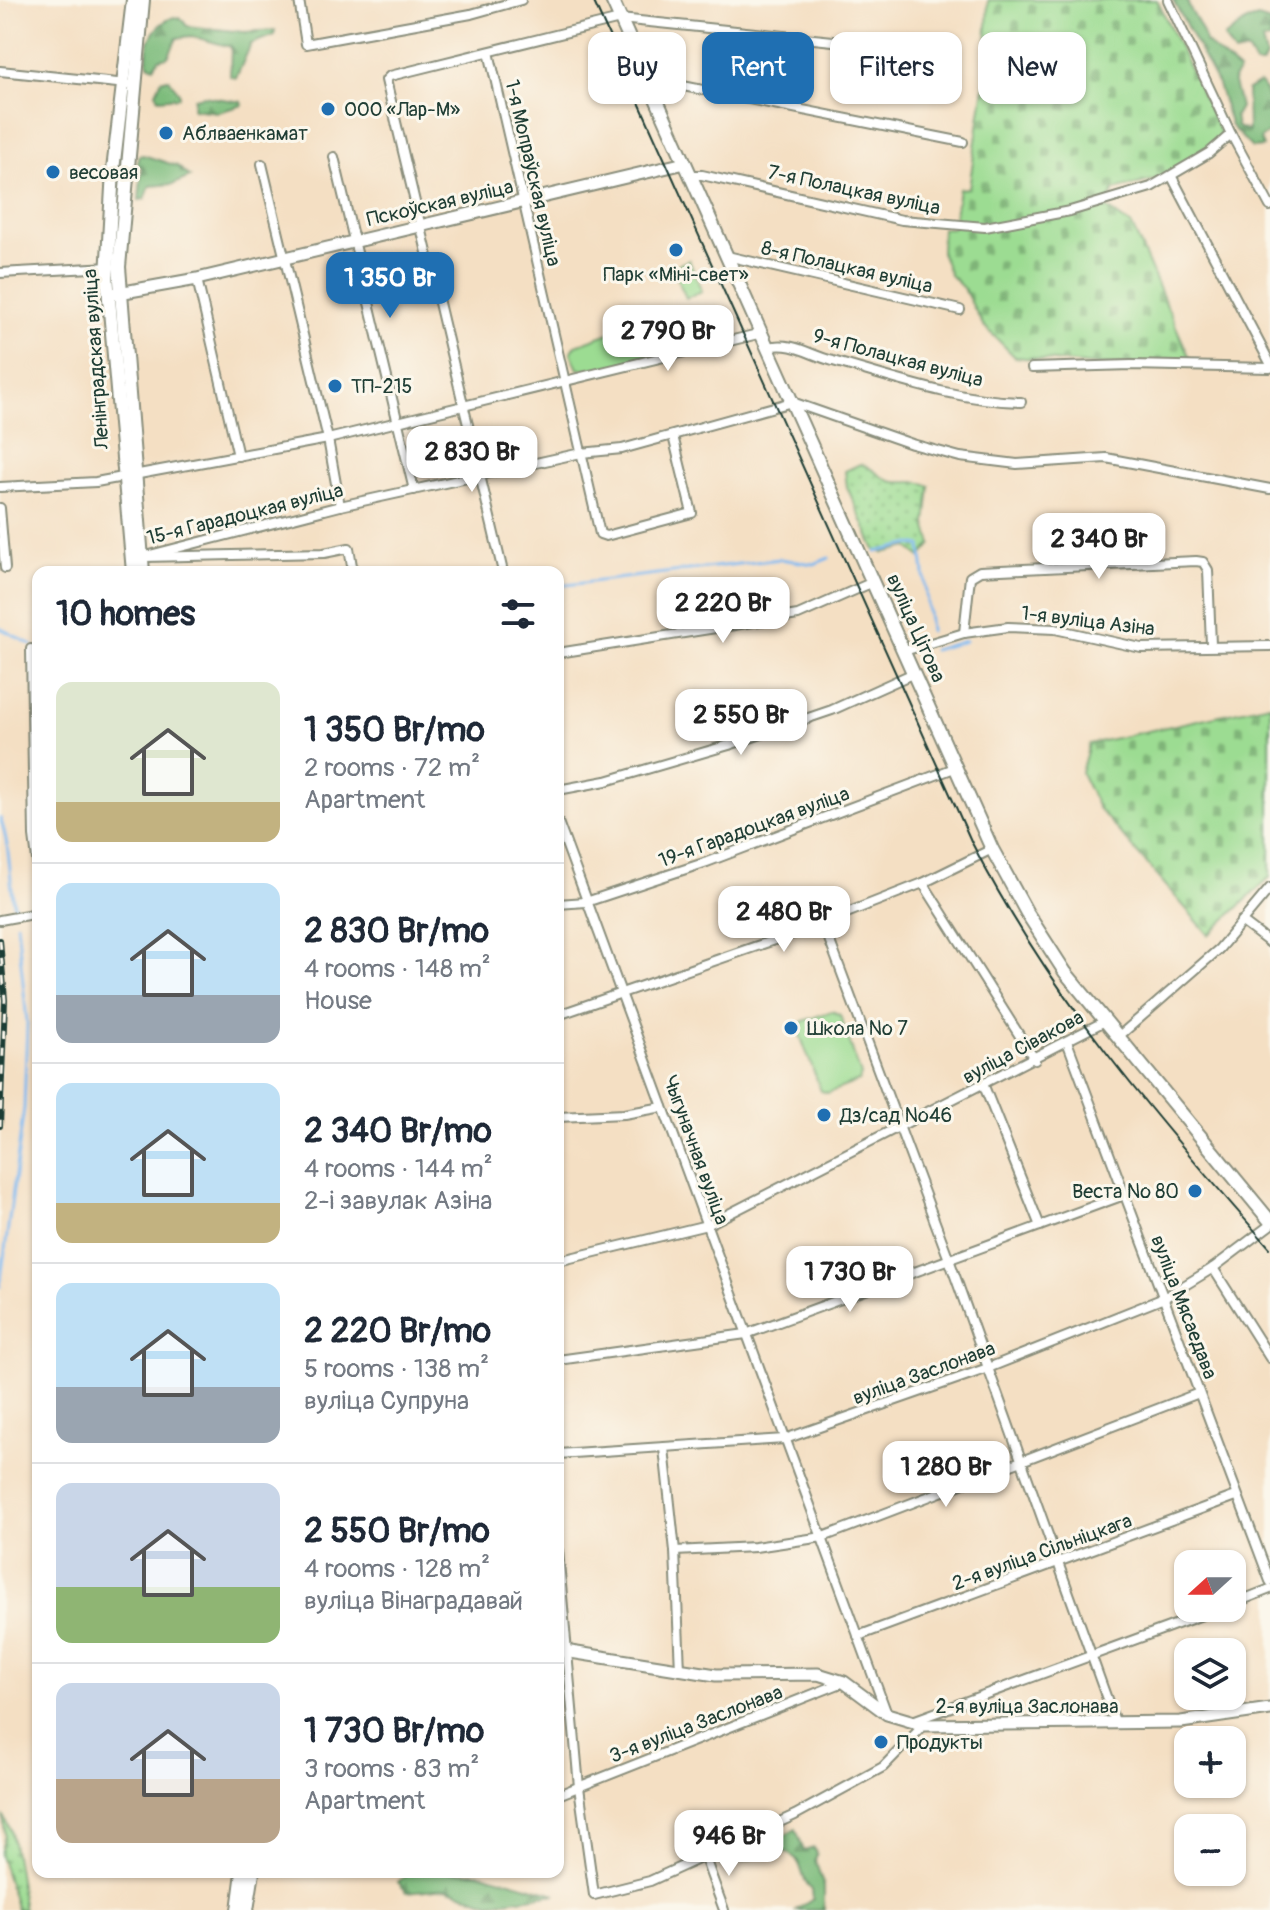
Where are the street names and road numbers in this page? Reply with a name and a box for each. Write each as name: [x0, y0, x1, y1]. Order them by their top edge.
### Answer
street label: 1-я Мопраўская вуліца: [499, 77, 567, 269]
street label: 7-я Полацкая вуліца: [766, 160, 942, 220]
street label: Пскоўская вуліца: [364, 174, 516, 232]
street label: 8-я Полацкая вуліца: [759, 235, 935, 299]
street label: Ленінградская вуліца: [77, 268, 115, 451]
street label: 9-я Полацкая вуліца: [810, 323, 986, 393]
street label: 15-я Гарадоцкая вуліца: [144, 477, 346, 551]
street label: вуліца Цітова: [881, 570, 951, 686]
street label: 1-я вуліца Азіна: [1020, 600, 1156, 642]
street label: 19-я Гарадоцкая вуліца: [655, 781, 853, 873]
street label: вуліца Сівакова: [958, 1005, 1088, 1089]
street label: Чыгуначная вуліца: [657, 1072, 735, 1228]
street label: вуліца Мясаедава: [1145, 1231, 1223, 1383]
street label: вуліца Заслонава: [849, 1336, 999, 1410]
street label: 2-я вуліца Сільніцкага: [949, 1508, 1135, 1596]
street label: 3-я вуліца Заслонава: [606, 1680, 786, 1768]
street label: 2-я вуліца Заслонава: [935, 1694, 1119, 1719]

